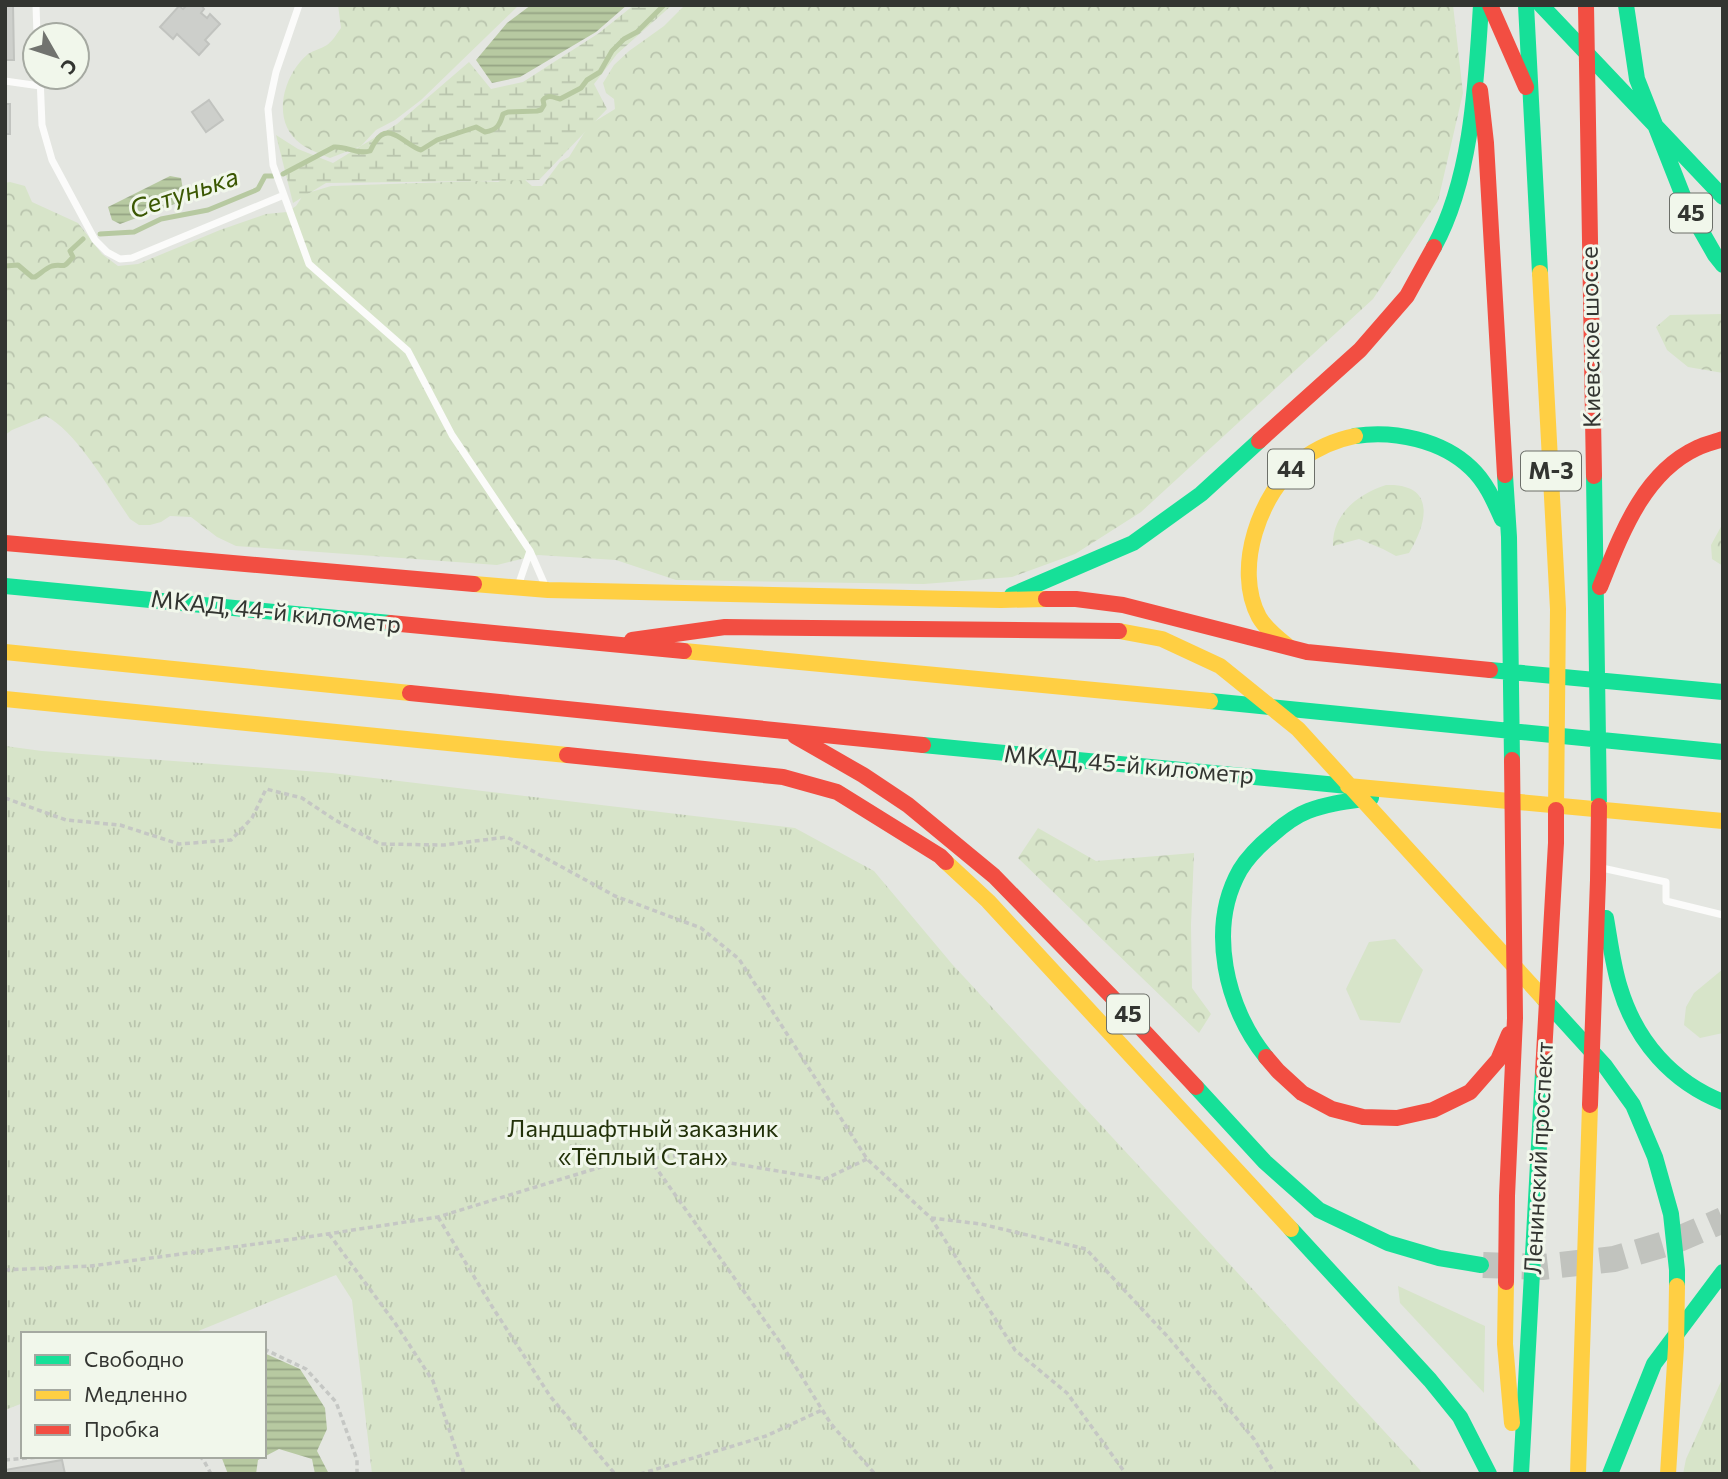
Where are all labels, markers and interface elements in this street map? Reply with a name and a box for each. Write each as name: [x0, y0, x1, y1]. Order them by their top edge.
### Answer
north arrow: [21, 21, 91, 91]
text: С: [57, 55, 83, 79]
water label: Сетунька: [125, 159, 242, 224]
road number: 45: [1670, 194, 1712, 232]
street label: Киевское шоссе: [1573, 246, 1606, 428]
road number: 44: [1268, 449, 1314, 489]
road number: М-3: [1521, 452, 1581, 491]
street label: МКАД, 44-й километр: [150, 583, 403, 638]
street label: МКАД, 45-й километр: [1003, 738, 1255, 789]
road number: 45: [1107, 995, 1149, 1034]
street label: Ленинский проспект: [1517, 1041, 1558, 1275]
park label: Ландшафтный заказник «Тёплый Стан»: [507, 1113, 779, 1170]
legend: [21, 1332, 266, 1458]
text: Свободно: [84, 1346, 184, 1371]
text: Медленно: [84, 1381, 188, 1406]
text: Пробка: [84, 1416, 159, 1441]

